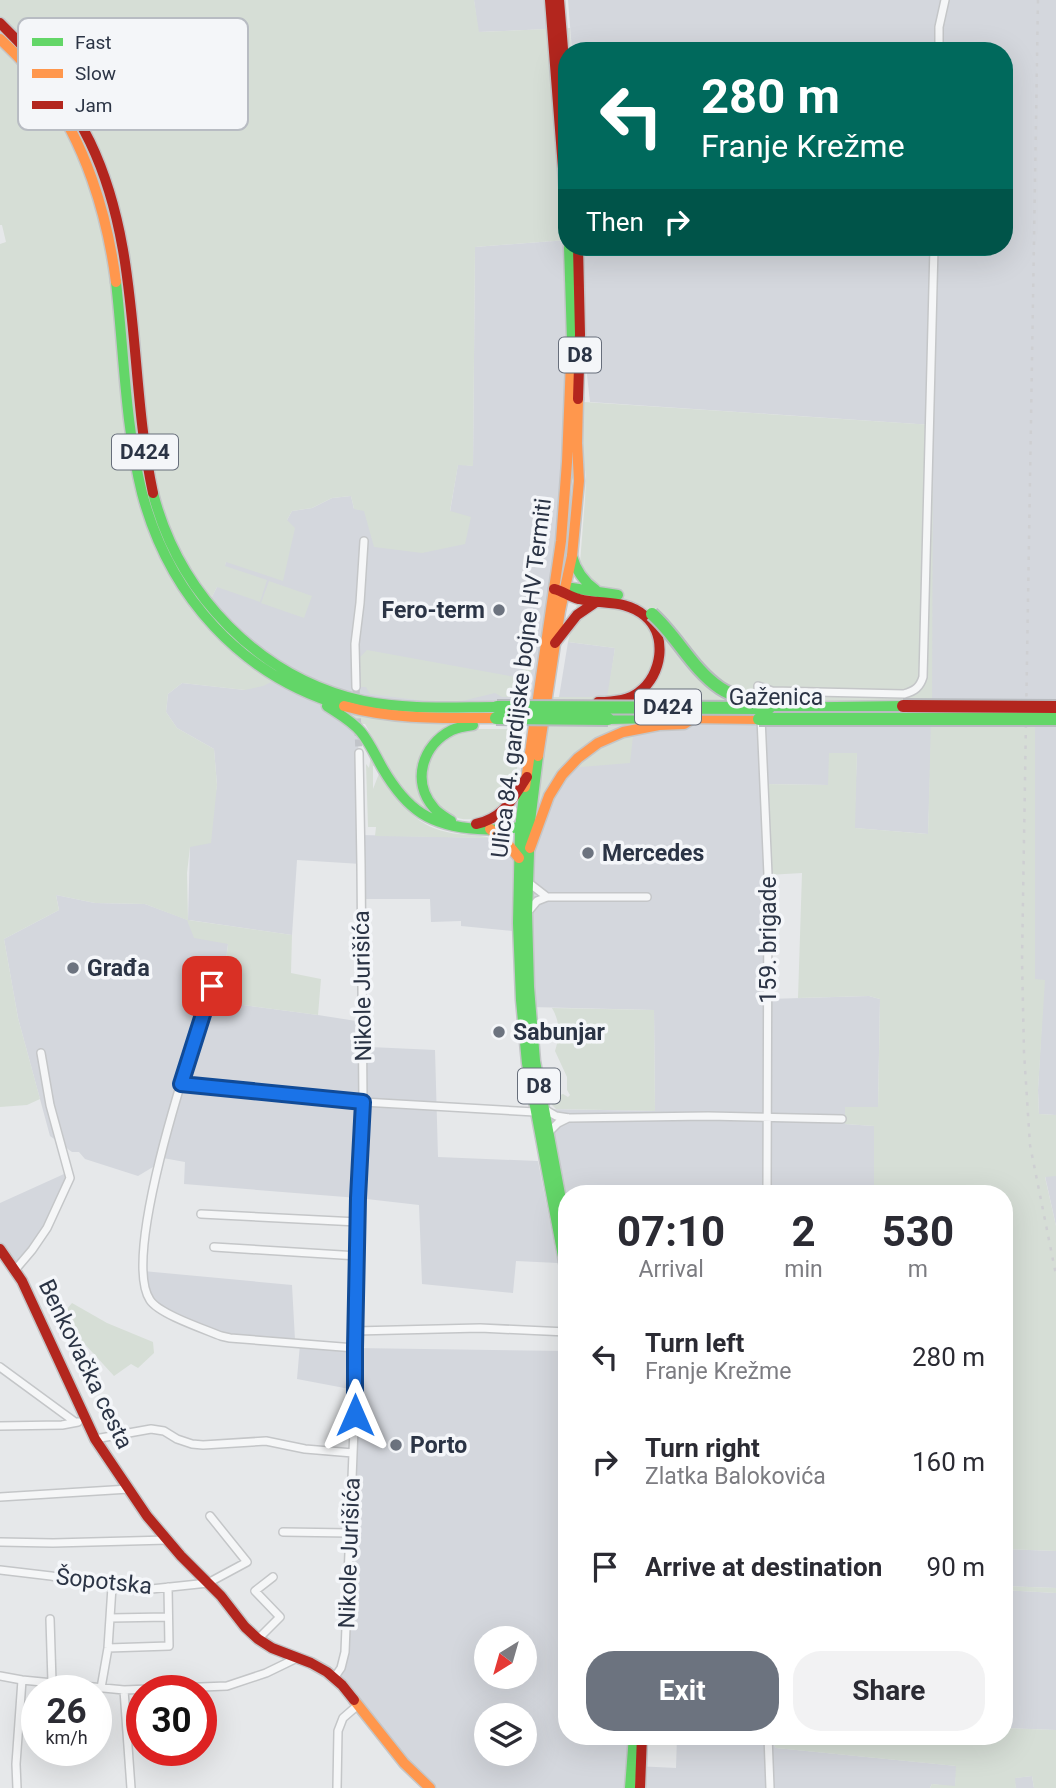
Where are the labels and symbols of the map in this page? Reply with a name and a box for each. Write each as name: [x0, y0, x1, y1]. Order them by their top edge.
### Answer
legend: [18, 18, 248, 130]
text: Fast: [75, 31, 112, 54]
text: Slow: [75, 62, 116, 85]
text: Jam: [75, 94, 112, 117]
road number: D8: [559, 338, 601, 372]
road number: D424: [112, 434, 178, 470]
street label: Ulica 84. gardijske bojne HV Termiti: [486, 497, 557, 859]
place label: Fero-term: [382, 597, 485, 624]
marker: Fero-term: [491, 602, 507, 618]
street label: Gaženica: [729, 684, 823, 711]
road number: D424: [635, 690, 701, 724]
place label: Mercedes: [602, 840, 704, 867]
marker: Mercedes: [580, 845, 596, 861]
street label: 159. brigade: [755, 876, 782, 1004]
street label: Nikole Jurišića: [348, 910, 377, 1062]
place label: Građa: [87, 955, 150, 982]
pin: [182, 956, 242, 1016]
marker: Građa: [65, 960, 81, 976]
place label: Sabunjar: [513, 1019, 605, 1046]
marker: Sabunjar: [491, 1024, 507, 1040]
road number: D8: [518, 1068, 560, 1104]
street label: Benkovačka cesta: [33, 1275, 138, 1453]
position arrow: [318, 1378, 392, 1452]
place label: Porto: [410, 1432, 467, 1459]
marker: Porto: [388, 1437, 404, 1453]
street label: Nikole Jurišića: [333, 1477, 366, 1629]
street label: Šopotska: [55, 1562, 153, 1600]
north arrow: [474, 1626, 537, 1689]
speed limit sign: 30: [126, 1675, 217, 1766]

